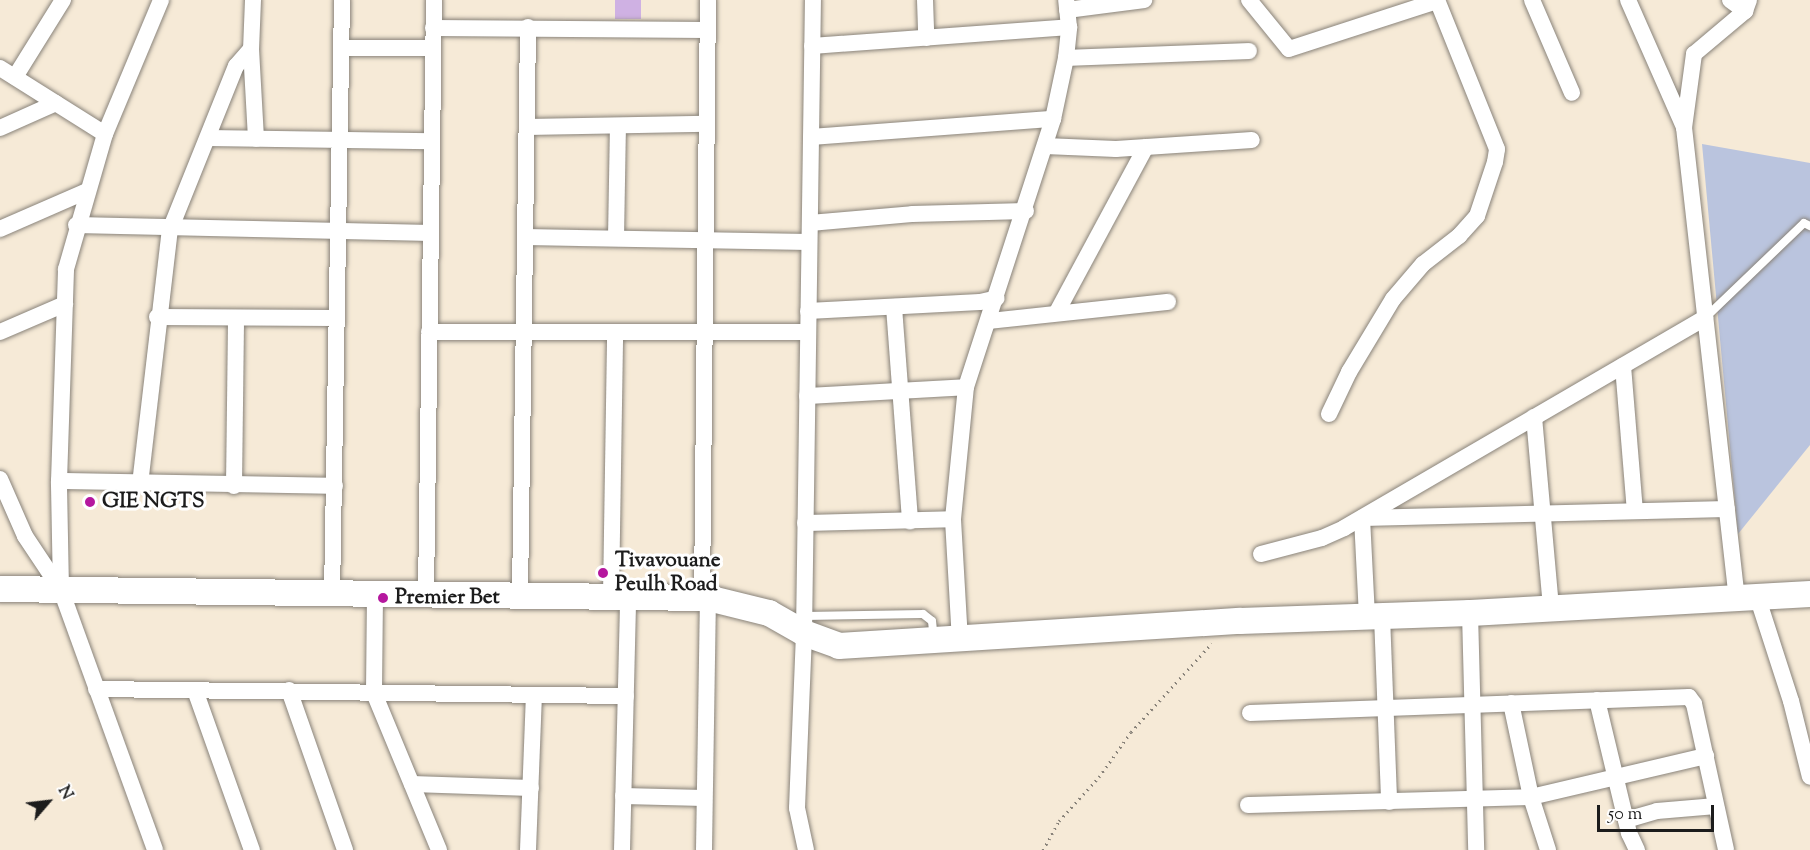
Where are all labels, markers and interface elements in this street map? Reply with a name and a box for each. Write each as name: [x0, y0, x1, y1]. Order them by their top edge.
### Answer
place label: GIE NGTS: [102, 489, 204, 515]
marker: GIE NGTS: [83, 495, 97, 509]
place label: Tivavouane Peulh Road: [615, 548, 721, 598]
marker: Tivavouane Peulh Road: [596, 566, 610, 580]
place label: Premier Bet: [395, 585, 500, 611]
marker: Premier Bet: [376, 591, 390, 605]
north arrow: [18, 772, 78, 832]
text: N: [51, 782, 77, 804]
scale bar: [1600, 793, 1717, 831]
text: 50 m: [1608, 802, 1642, 828]

